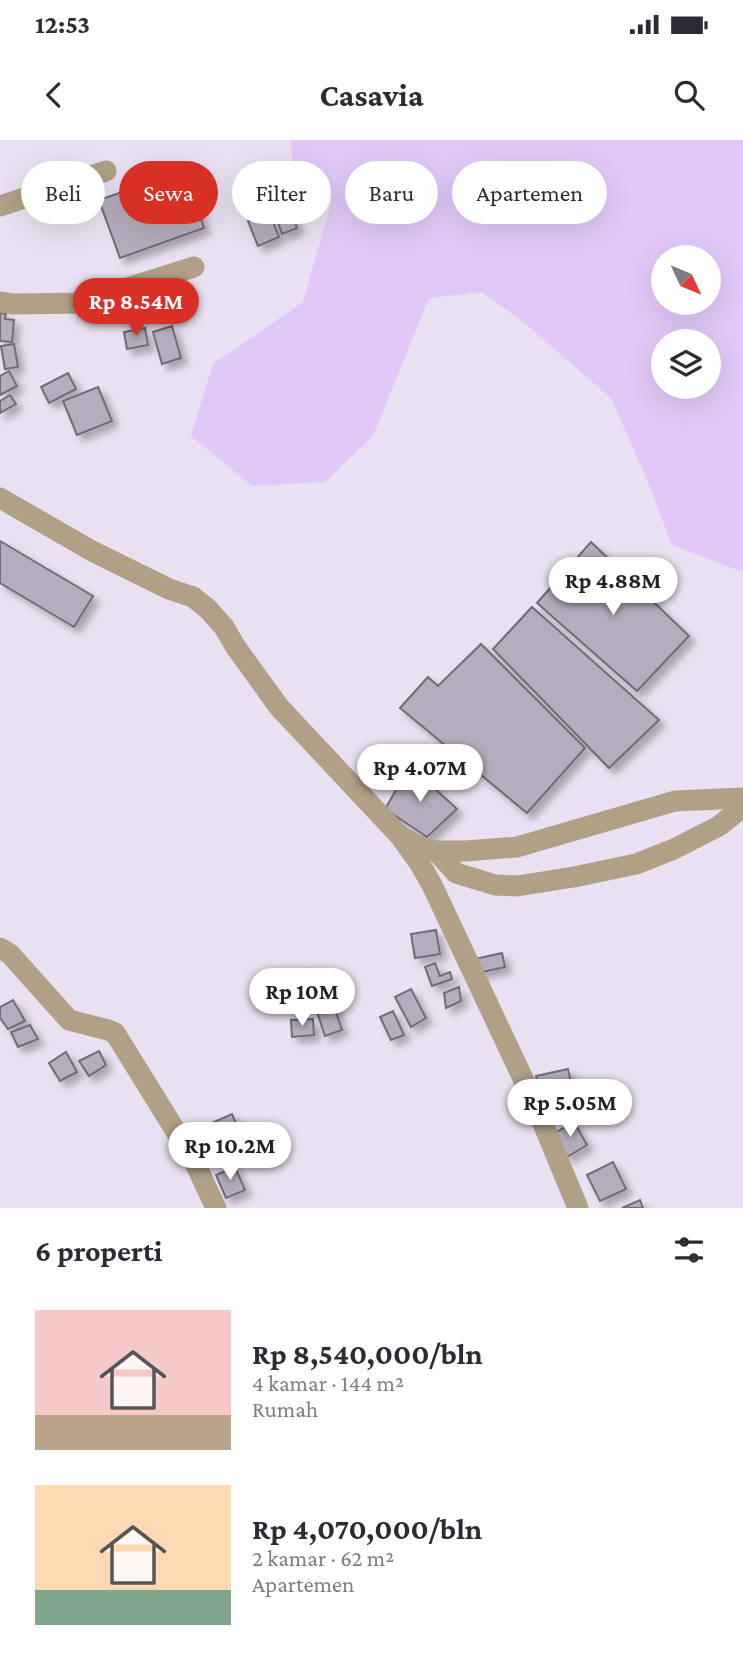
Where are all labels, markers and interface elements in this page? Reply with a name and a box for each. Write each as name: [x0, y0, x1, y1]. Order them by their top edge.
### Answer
text: 12:53: [35, 10, 90, 39]
icon: back: [35, 76, 73, 114]
icon: search: [670, 76, 708, 114]
text: Casavia: [320, 77, 424, 113]
chip: Beli: [21, 161, 105, 224]
chip: Sewa: [119, 161, 218, 224]
chip: Filter: [232, 161, 331, 224]
chip: Baru: [345, 161, 438, 224]
chip: Apartemen: [452, 161, 607, 224]
north arrow: [651, 245, 721, 315]
map controls: [651, 245, 721, 399]
pin: Rp 8.54M: [64, 278, 208, 338]
text: Rp 8.54M: [89, 288, 183, 314]
button: layers: [651, 329, 721, 399]
pin: Rp 4.88M: [541, 558, 685, 617]
text: Rp 4.88M: [565, 567, 661, 593]
pin: Rp 4.07M: [348, 744, 492, 804]
text: Rp 4.07M: [373, 754, 467, 780]
pin: Rp 10M: [245, 968, 359, 1028]
text: Rp 10M: [265, 978, 339, 1004]
pin: Rp 5.05M: [498, 1080, 642, 1139]
text: Rp 5.05M: [523, 1089, 617, 1115]
pin: Rp 10.2M: [158, 1122, 302, 1182]
text: Rp 10.2M: [184, 1132, 276, 1158]
icon: filters: [670, 1231, 708, 1269]
text: 6 properti: [35, 1234, 163, 1267]
text: Rp 8,540,000/bln: [252, 1337, 483, 1370]
icon: home: [91, 1338, 175, 1422]
text: 4 kamar · 144 m²: [252, 1370, 404, 1396]
text: Rumah: [252, 1396, 318, 1422]
text: Rp 4,070,000/bln: [252, 1512, 482, 1545]
icon: home: [91, 1513, 175, 1597]
text: 2 kamar · 62 m²: [252, 1545, 394, 1571]
text: Apartemen: [252, 1571, 354, 1597]

